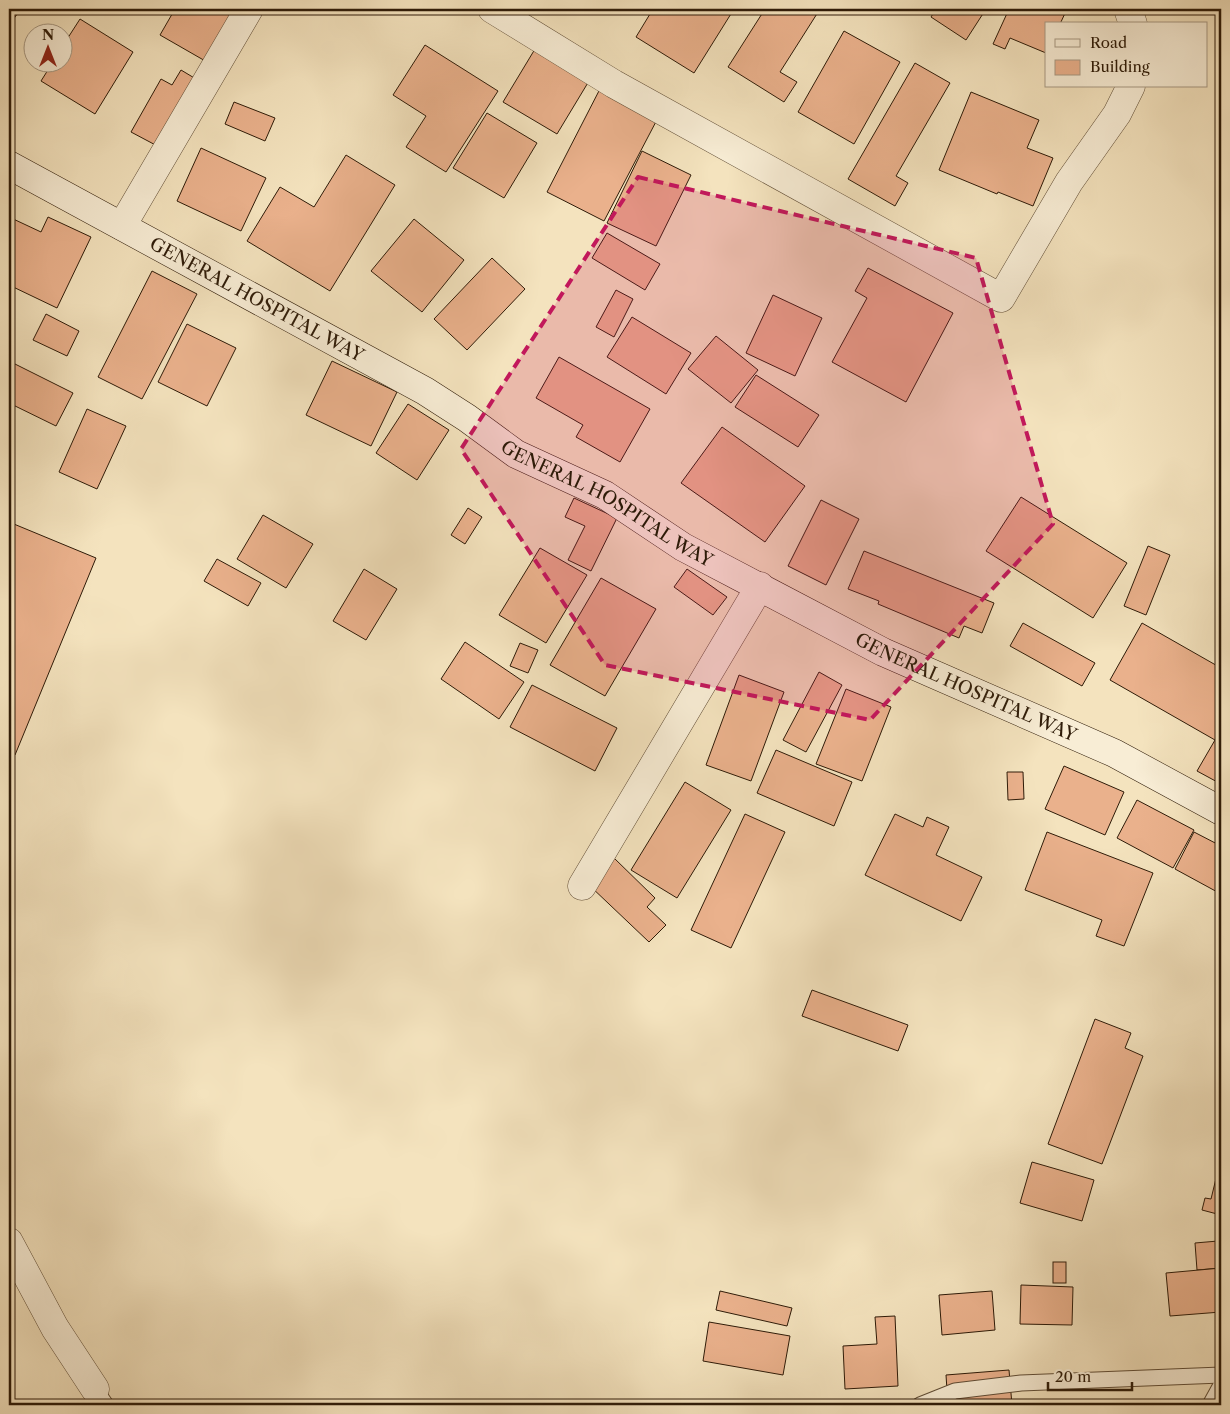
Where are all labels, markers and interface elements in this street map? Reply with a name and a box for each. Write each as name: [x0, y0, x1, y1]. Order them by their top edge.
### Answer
north arrow: [22, 22, 72, 72]
legend: [1045, 22, 1208, 88]
text: N: [42, 26, 54, 44]
text: Road: [1090, 33, 1127, 52]
text: Building: [1090, 57, 1150, 76]
street label: GENERAL HOSPITAL WAY: [146, 233, 369, 367]
street label: GENERAL HOSPITAL WAY: [496, 435, 718, 572]
street label: GENERAL HOSPITAL WAY: [851, 628, 1081, 747]
scale bar: [1048, 1359, 1131, 1391]
text: 20 m: [1055, 1367, 1091, 1386]

